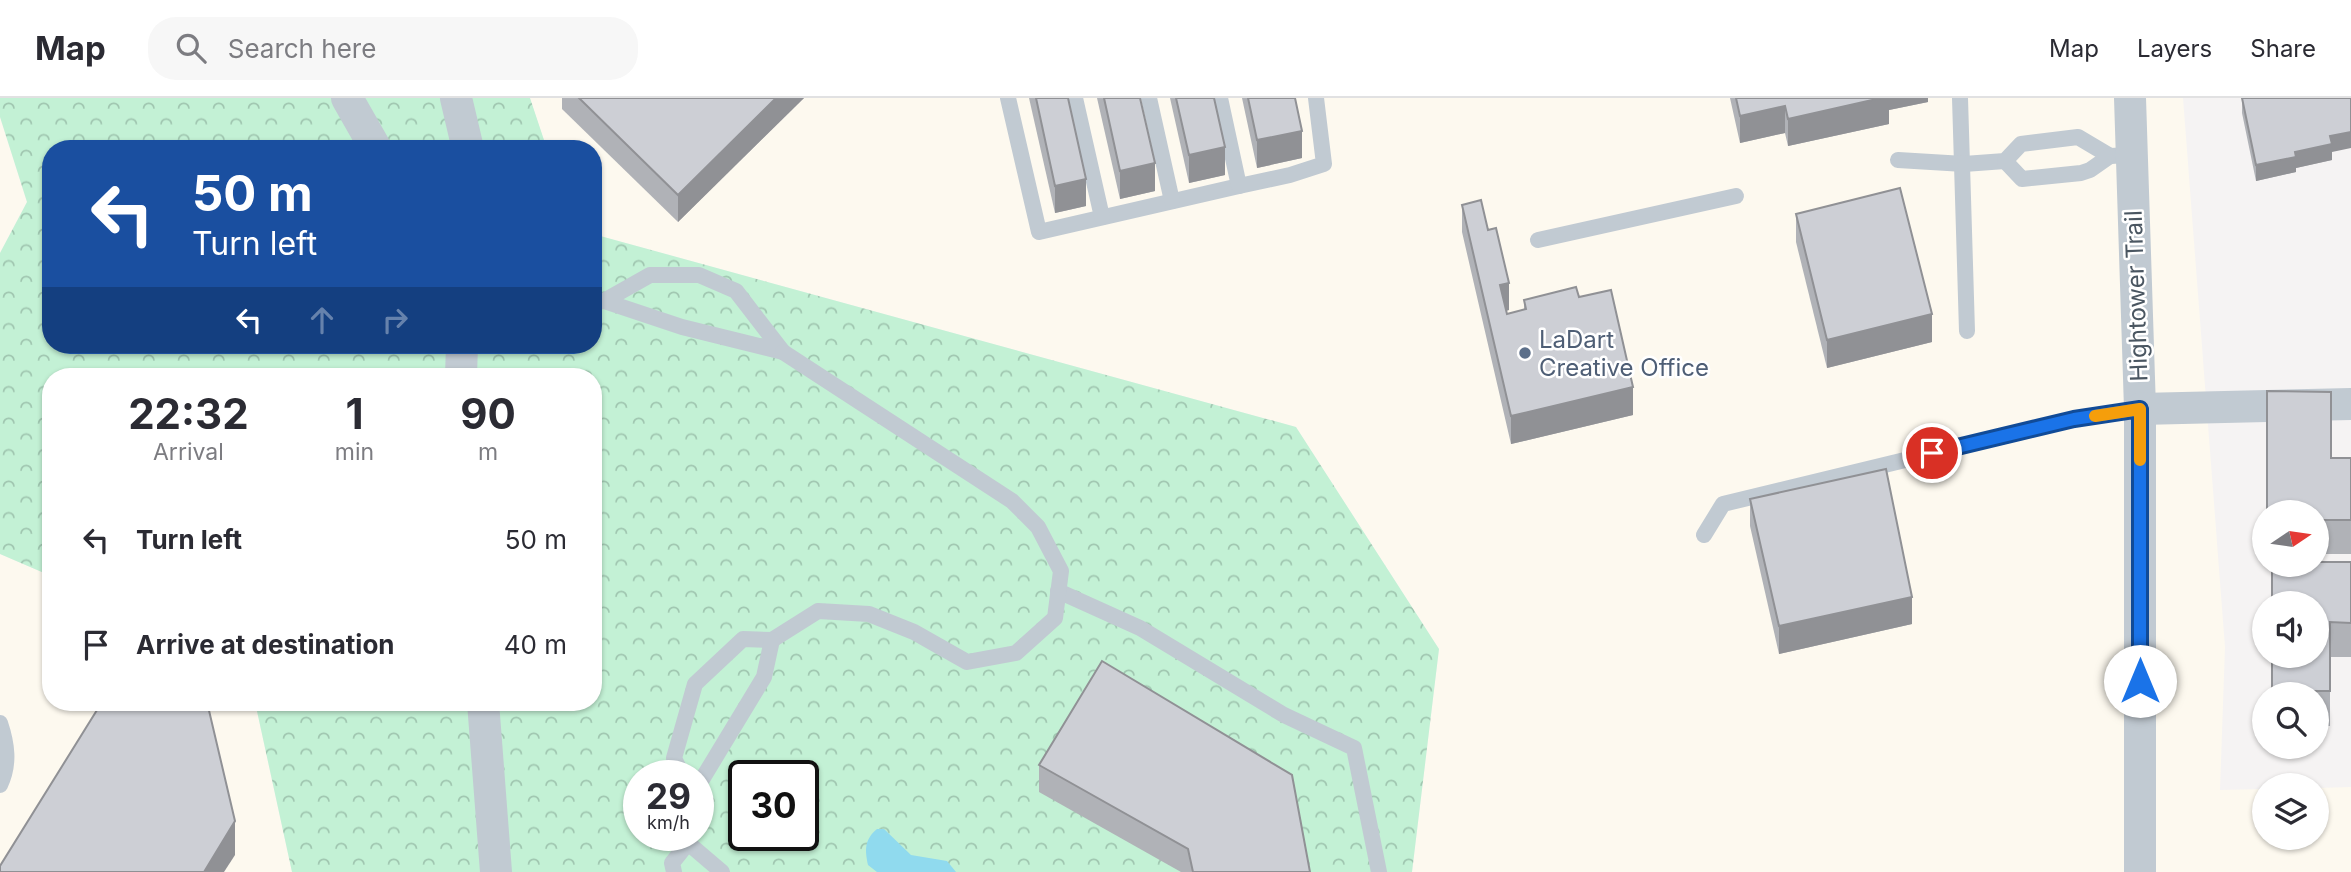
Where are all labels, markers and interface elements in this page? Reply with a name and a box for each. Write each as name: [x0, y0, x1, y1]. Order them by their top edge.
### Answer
search box: [148, 17, 638, 80]
text: Map: [35, 28, 106, 68]
icon: search: [172, 29, 210, 67]
text: Search here: [228, 33, 376, 64]
text: Map: [2049, 34, 2099, 63]
text: Layers: [2137, 34, 2212, 63]
text: Share: [2250, 34, 2316, 63]
text: 50 m: [192, 164, 313, 223]
icon: left: [77, 168, 168, 259]
street label: Hightower Trail: [2119, 210, 2153, 382]
text: Turn left: [192, 224, 317, 263]
icon: left: [230, 301, 268, 339]
icon: ahead: [303, 301, 341, 339]
icon: right: [376, 301, 414, 339]
place label: LaDart Creative Office: [1539, 325, 1709, 382]
marker: LaDart Creative Office: [1517, 345, 1533, 361]
text: 22:32: [128, 388, 249, 439]
text: 1: [345, 388, 364, 439]
text: 90: [460, 388, 516, 439]
pin: [1902, 423, 1962, 483]
icon: arrive: [1913, 434, 1951, 472]
text: Arrival: [153, 438, 224, 466]
text: min: [335, 438, 374, 466]
text: m: [478, 438, 498, 466]
north arrow: [2252, 500, 2329, 578]
map controls: [2252, 500, 2329, 850]
icon: left: [77, 521, 115, 559]
text: Turn left: [136, 524, 242, 555]
text: 50 m: [505, 524, 567, 555]
button: sound: [2252, 591, 2329, 668]
icon: arrive: [77, 626, 115, 664]
text: Arrive at destination: [136, 629, 395, 660]
text: 40 m: [504, 629, 567, 660]
position arrow: [2103, 644, 2177, 718]
button: search: [2252, 682, 2329, 759]
speed limit sign: 30: [728, 760, 819, 851]
button: layers: [2252, 773, 2329, 850]
text: 29: [646, 775, 691, 817]
text: km/h: [647, 812, 690, 833]

